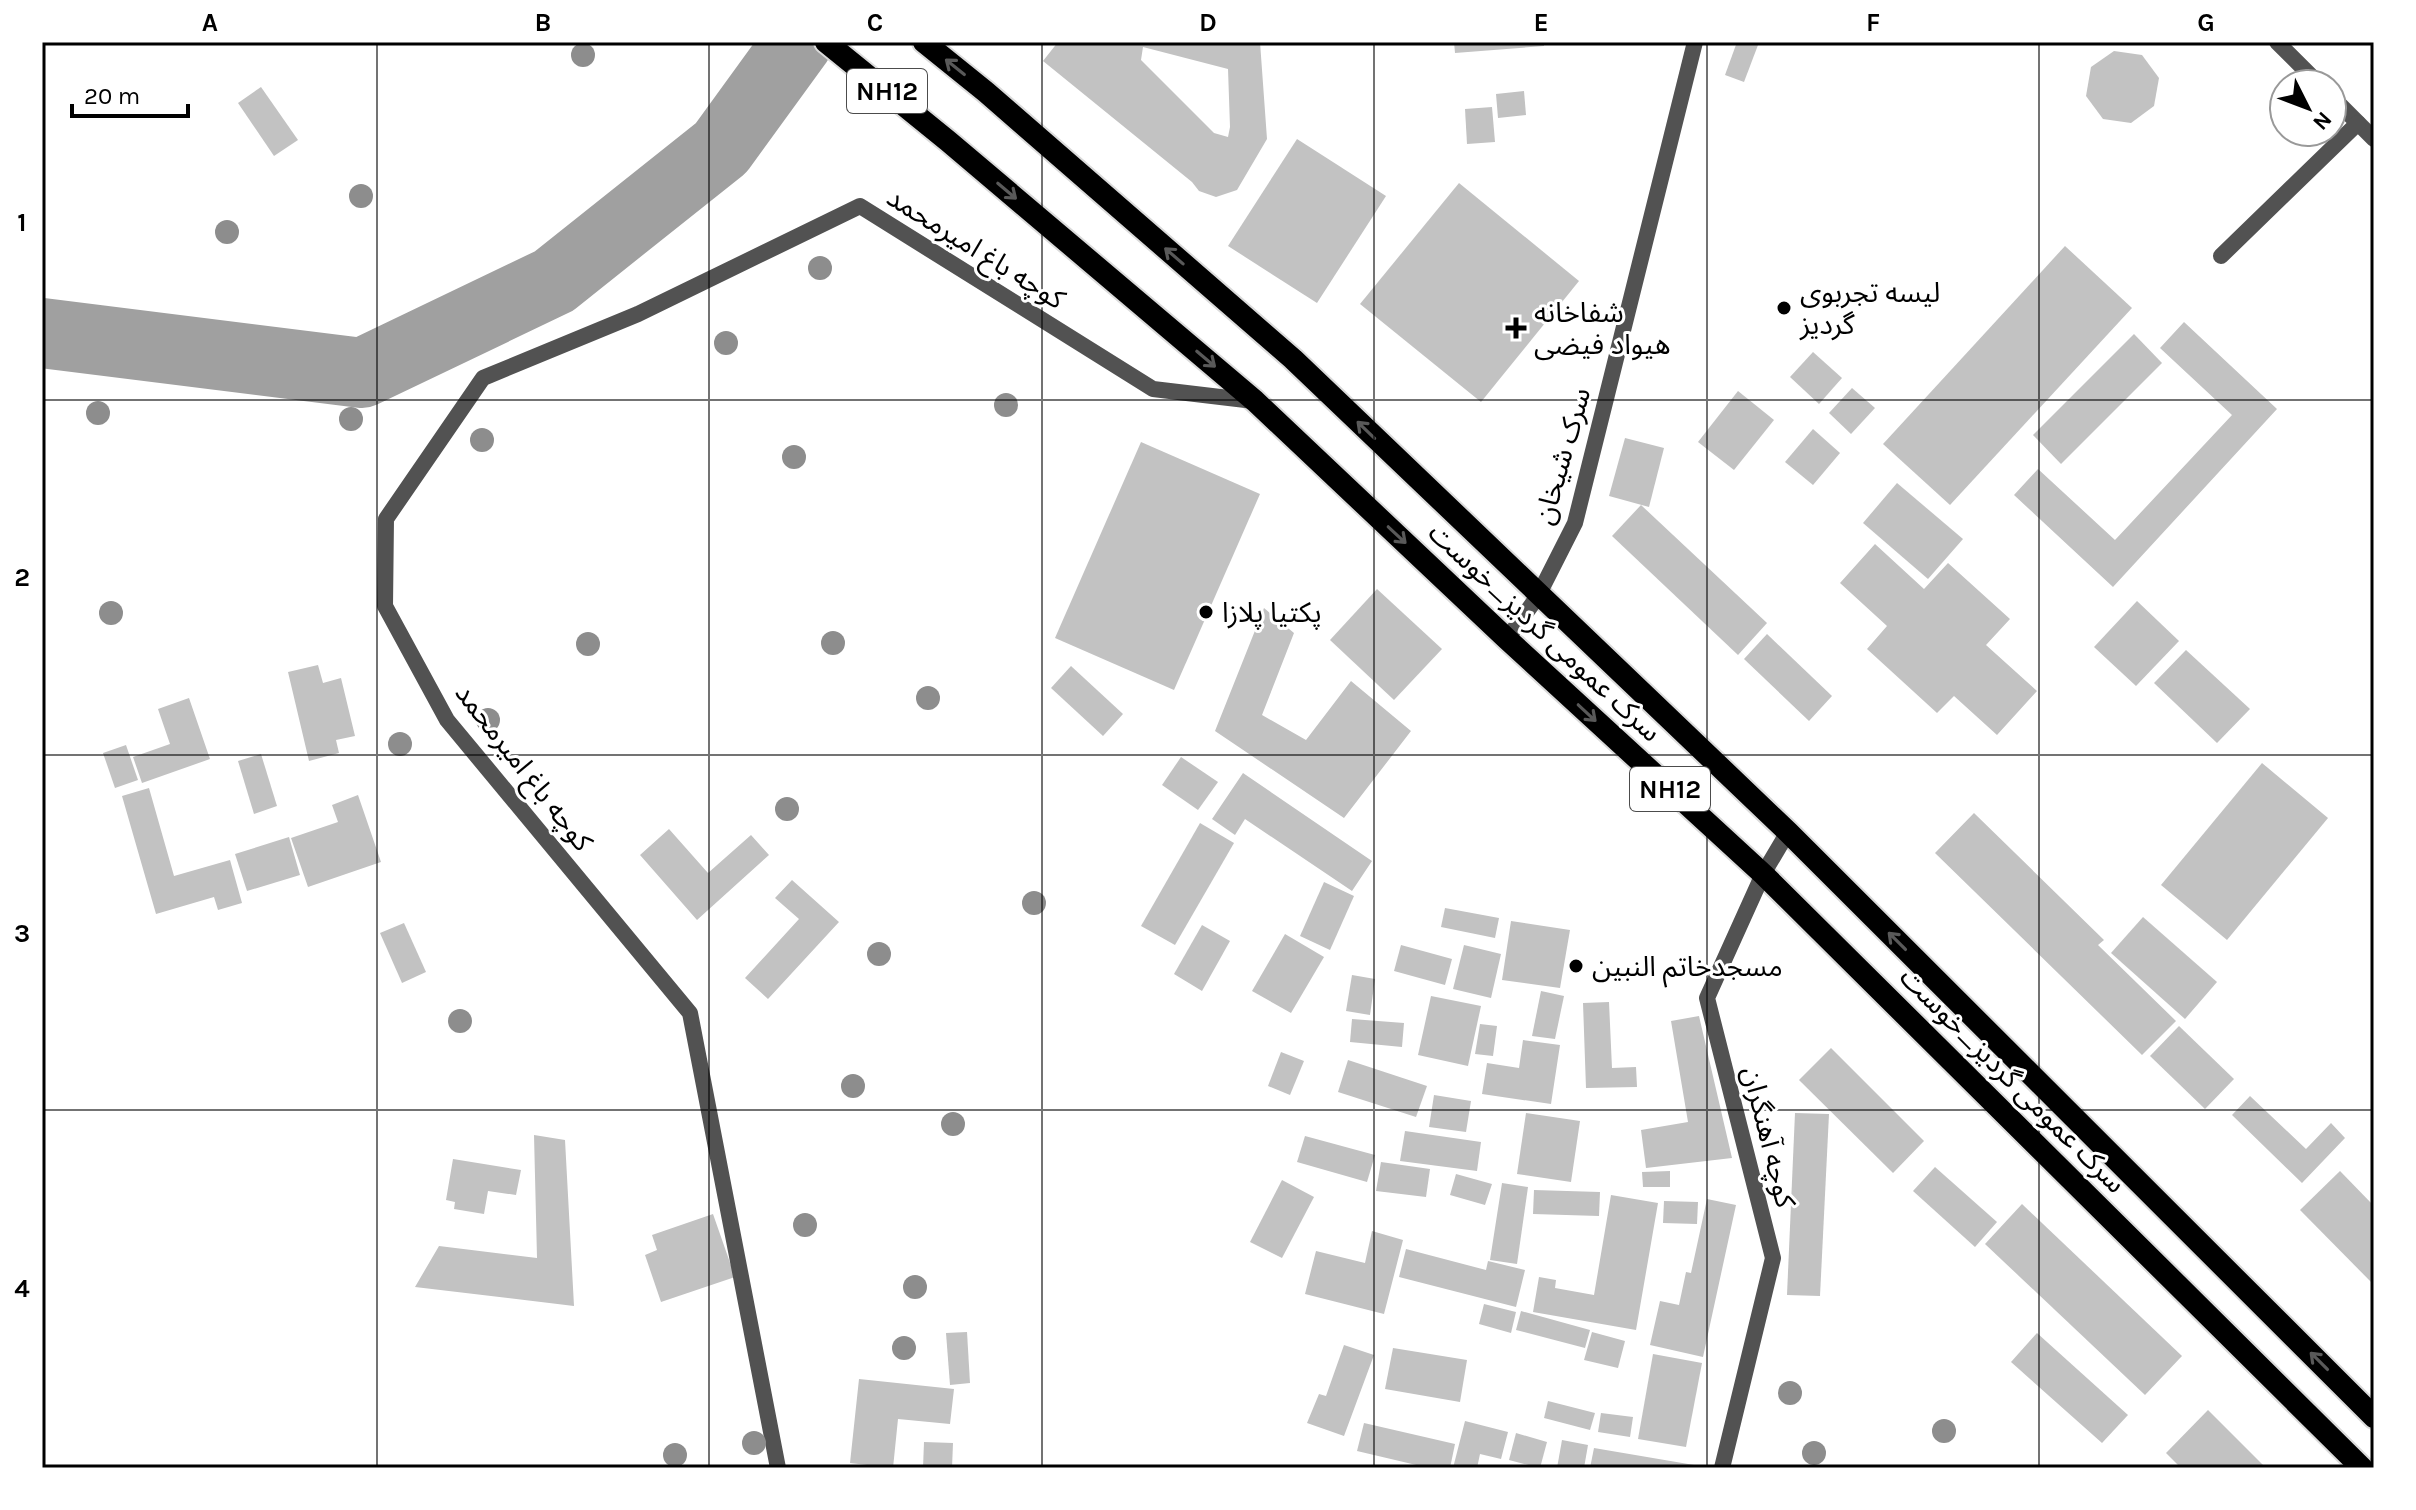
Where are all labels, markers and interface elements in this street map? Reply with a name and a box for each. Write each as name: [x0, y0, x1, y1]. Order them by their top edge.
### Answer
text: A: [202, 7, 218, 38]
text: B: [535, 7, 551, 38]
text: C: [867, 7, 883, 38]
text: D: [1199, 7, 1217, 38]
text: E: [1533, 7, 1549, 38]
text: F: [1866, 7, 1880, 38]
text: G: [2197, 7, 2215, 38]
one-way arrow: [946, 58, 966, 76]
scale bar: [72, 68, 188, 118]
north arrow: [2268, 68, 2348, 148]
road number: NH12: [847, 69, 927, 113]
text: 20 m: [84, 82, 140, 110]
text: N: [2307, 106, 2337, 135]
street label: کوچه باغ امیرمحمد: [879, 180, 1071, 320]
one-way arrow: [997, 182, 1017, 200]
text: 1: [17, 207, 27, 238]
one-way arrow: [1164, 247, 1184, 265]
place label: لیسه تجربوی گردیز: [1799, 276, 1940, 341]
place label: شفاخانه هیواد فیضی: [1534, 296, 1671, 361]
marker: لیسه تجربوی گردیز: [1775, 299, 1793, 317]
marker: شفاخانه هیواد فیضی: [1505, 317, 1527, 339]
one-way arrow: [1195, 350, 1215, 368]
street label: سرک شیخان: [1527, 384, 1597, 528]
one-way arrow: [1356, 421, 1376, 440]
street label: سرک عمومی گردیز_خوست: [1422, 516, 1668, 748]
one-way arrow: [1387, 526, 1407, 545]
text: 2: [14, 562, 30, 593]
place label: پکتیا پلازا: [1222, 596, 1322, 630]
marker: پکتیا پلازا: [1197, 603, 1215, 621]
street label: کوچه باغ امیرمحمد: [445, 677, 600, 860]
one-way arrow: [1577, 703, 1597, 722]
road number: NH12: [1630, 767, 1710, 811]
text: 3: [14, 918, 30, 949]
one-way arrow: [1888, 932, 1907, 951]
place label: مسجدخاتم النبین: [1592, 950, 1783, 988]
marker: مسجدخاتم النبین: [1567, 957, 1585, 975]
street label: سرک عمومی گردیز_خوست: [1893, 960, 2133, 1200]
street label: کوچه آهنگران: [1734, 1063, 1803, 1212]
text: 4: [14, 1273, 30, 1304]
one-way arrow: [2309, 1352, 2329, 1371]

